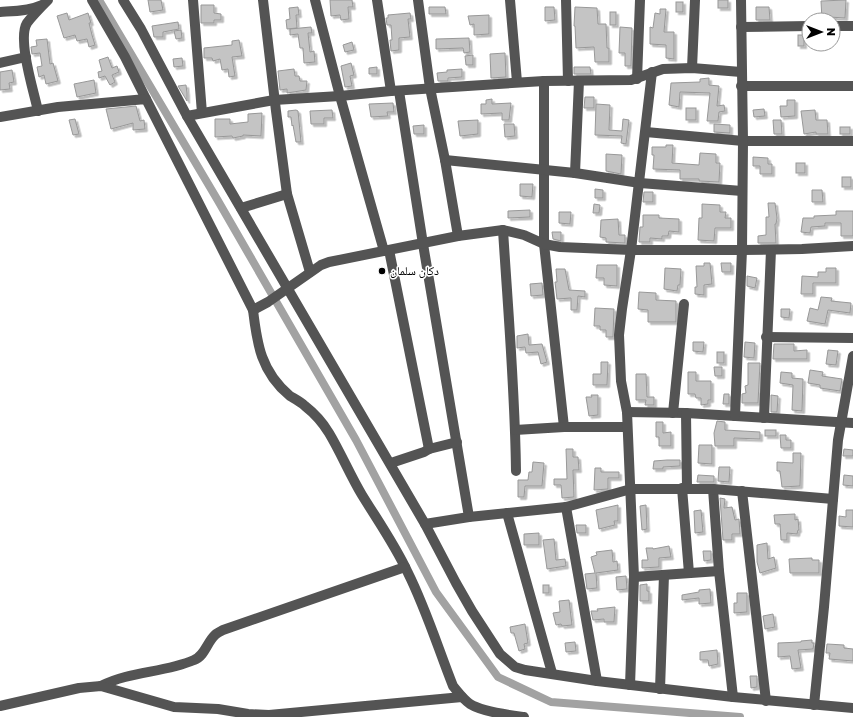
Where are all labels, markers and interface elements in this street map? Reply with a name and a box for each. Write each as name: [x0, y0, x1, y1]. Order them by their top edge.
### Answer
north arrow: [801, 12, 841, 52]
text: N: [825, 28, 838, 36]
place label: دكان سلمان: [390, 263, 439, 278]
marker: دكان سلمان: [377, 266, 387, 276]

